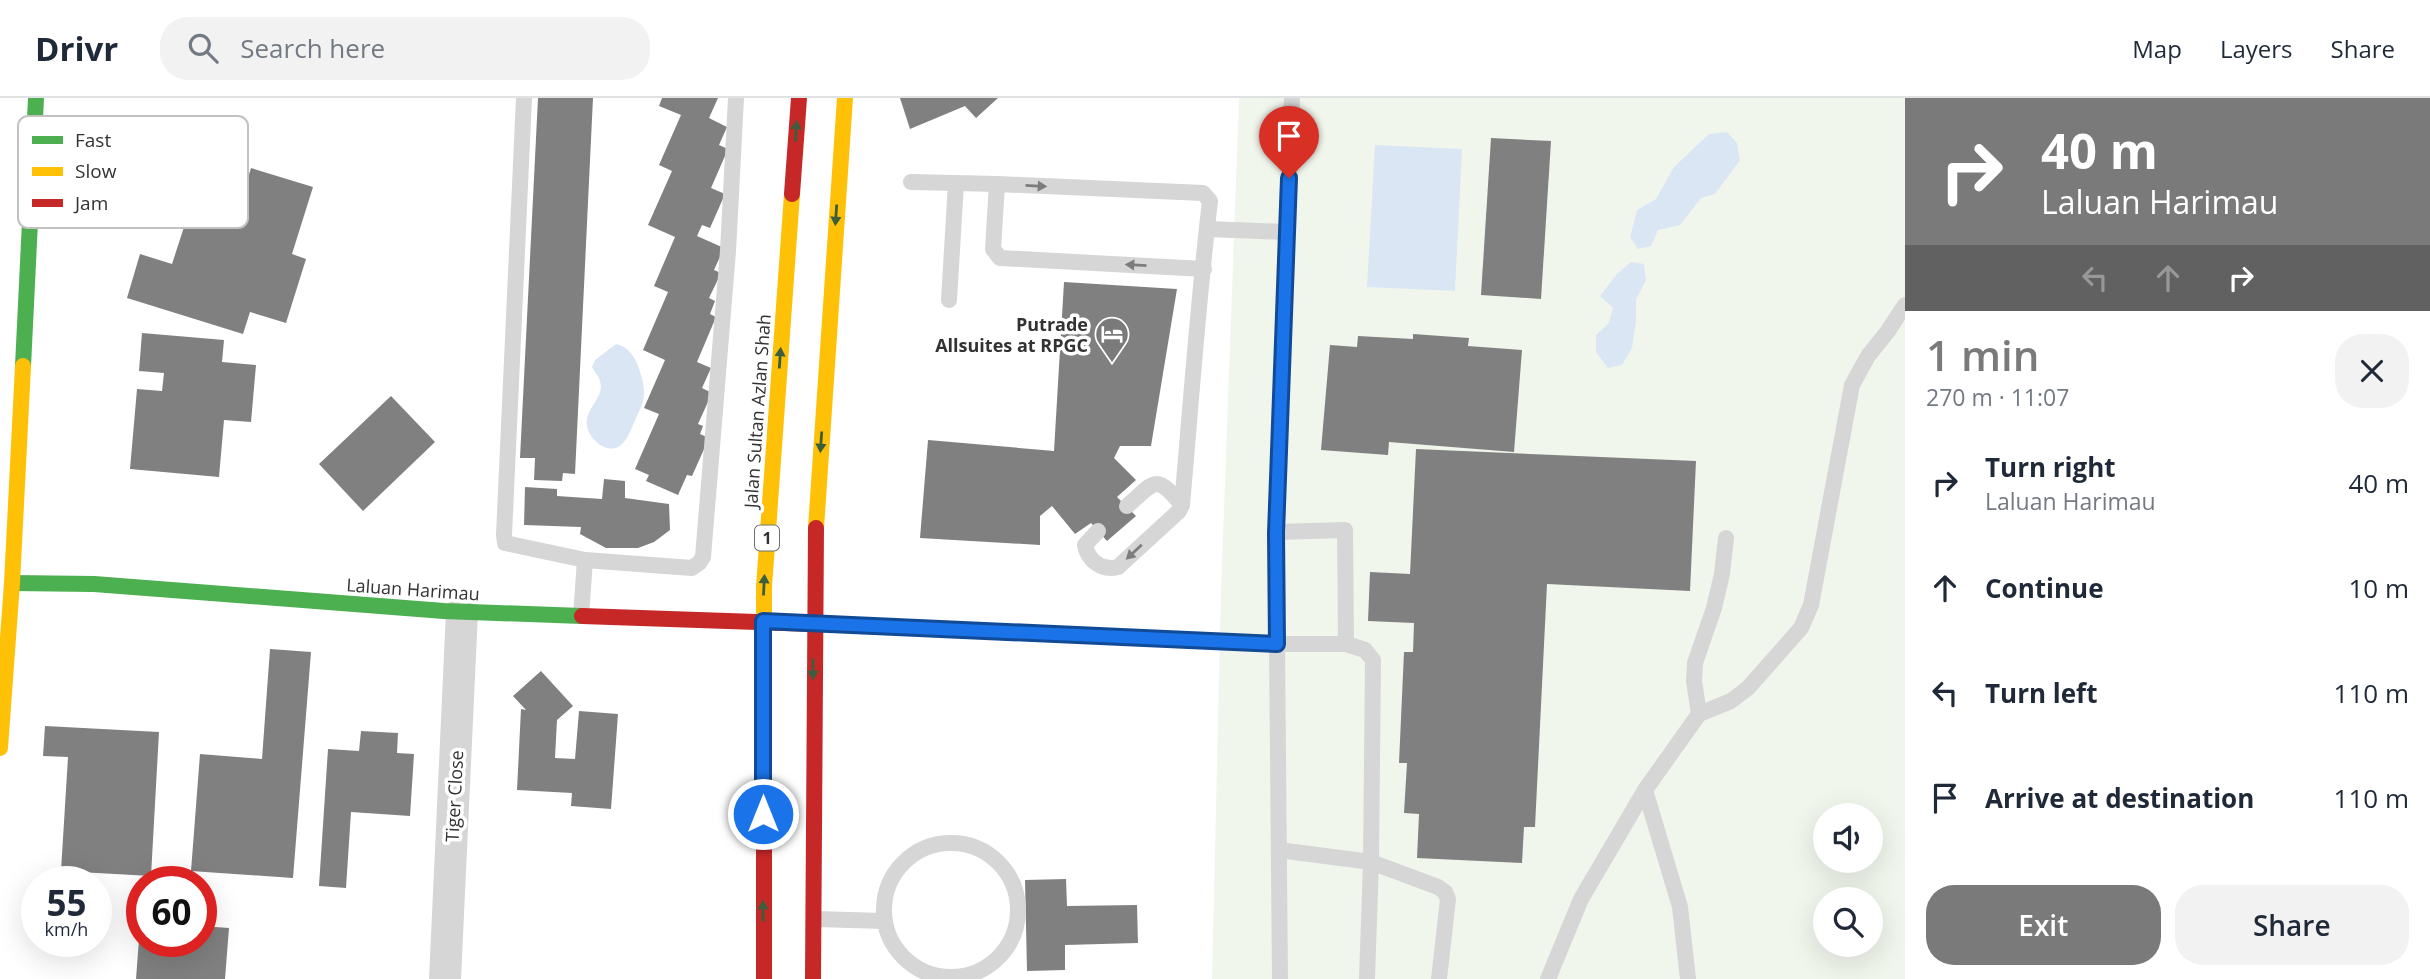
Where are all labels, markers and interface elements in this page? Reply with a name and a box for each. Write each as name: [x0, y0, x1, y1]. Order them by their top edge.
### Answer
search box: [160, 17, 650, 80]
text: Drivr: [35, 26, 118, 71]
icon: search: [184, 29, 222, 67]
text: Search here: [240, 30, 385, 66]
text: Map: [2132, 32, 2182, 65]
text: Layers: [2220, 32, 2293, 65]
text: Share: [2331, 32, 2395, 65]
pin: [1259, 106, 1319, 178]
legend: [18, 116, 248, 228]
icon: arrive: [1270, 117, 1308, 155]
text: 40 m: [2041, 117, 2158, 183]
one-way arrow: [791, 120, 802, 142]
icon: right: [1926, 126, 2017, 217]
text: Fast: [75, 127, 111, 153]
text: Slow: [75, 158, 117, 184]
one-way arrow: [1025, 180, 1047, 191]
text: Laluan Harimau: [2041, 180, 2278, 223]
text: Jam: [73, 190, 108, 216]
one-way arrow: [830, 204, 841, 226]
one-way arrow: [1124, 259, 1146, 270]
icon: left: [2076, 259, 2114, 297]
icon: ahead: [2149, 259, 2187, 297]
icon: right: [2222, 259, 2260, 297]
place label: Putrade Allsuites at RPGC: [935, 312, 1088, 357]
street label: Jalan Sultan Azlan Shah: [738, 313, 776, 511]
hotel icon: Putrade Allsuites at RPGC: [1093, 315, 1131, 364]
text: 1 min: [1926, 326, 2039, 383]
button: close: [2335, 334, 2409, 408]
one-way arrow: [775, 347, 786, 369]
text: 270 m · 11:07: [1926, 381, 2069, 413]
one-way arrow: [815, 431, 826, 453]
text: Turn right: [1985, 449, 2116, 485]
icon: right: [1926, 464, 1964, 502]
text: 40 m: [2348, 465, 2409, 501]
text: Laluan Harimau: [1985, 485, 2156, 517]
road number: 1: [755, 526, 779, 550]
one-way arrow: [1126, 544, 1143, 560]
icon: ahead: [1926, 569, 1964, 607]
text: Continue: [1985, 570, 2104, 606]
text: 10 m: [2348, 570, 2409, 606]
street label: Laluan Harimau: [346, 572, 480, 606]
one-way arrow: [759, 574, 770, 596]
one-way arrow: [807, 658, 819, 680]
icon: left: [1926, 674, 1964, 712]
text: Turn left: [1985, 675, 2097, 711]
text: 110 m: [2334, 675, 2409, 711]
street label: Tiger Close: [440, 750, 468, 842]
position arrow: [726, 777, 800, 851]
icon: arrive: [1926, 779, 1964, 817]
text: Arrive at destination: [1985, 780, 2254, 816]
text: 110 m: [2334, 780, 2409, 816]
map controls: [1813, 803, 1883, 957]
button: sound: [1813, 803, 1883, 873]
speed limit sign: 60: [126, 866, 217, 957]
text: 55: [46, 879, 87, 926]
button: Exit: [1926, 885, 2161, 965]
button: Share: [2175, 885, 2409, 965]
button: search: [1813, 887, 1883, 957]
one-way arrow: [758, 900, 769, 922]
text: km/h: [45, 917, 88, 941]

